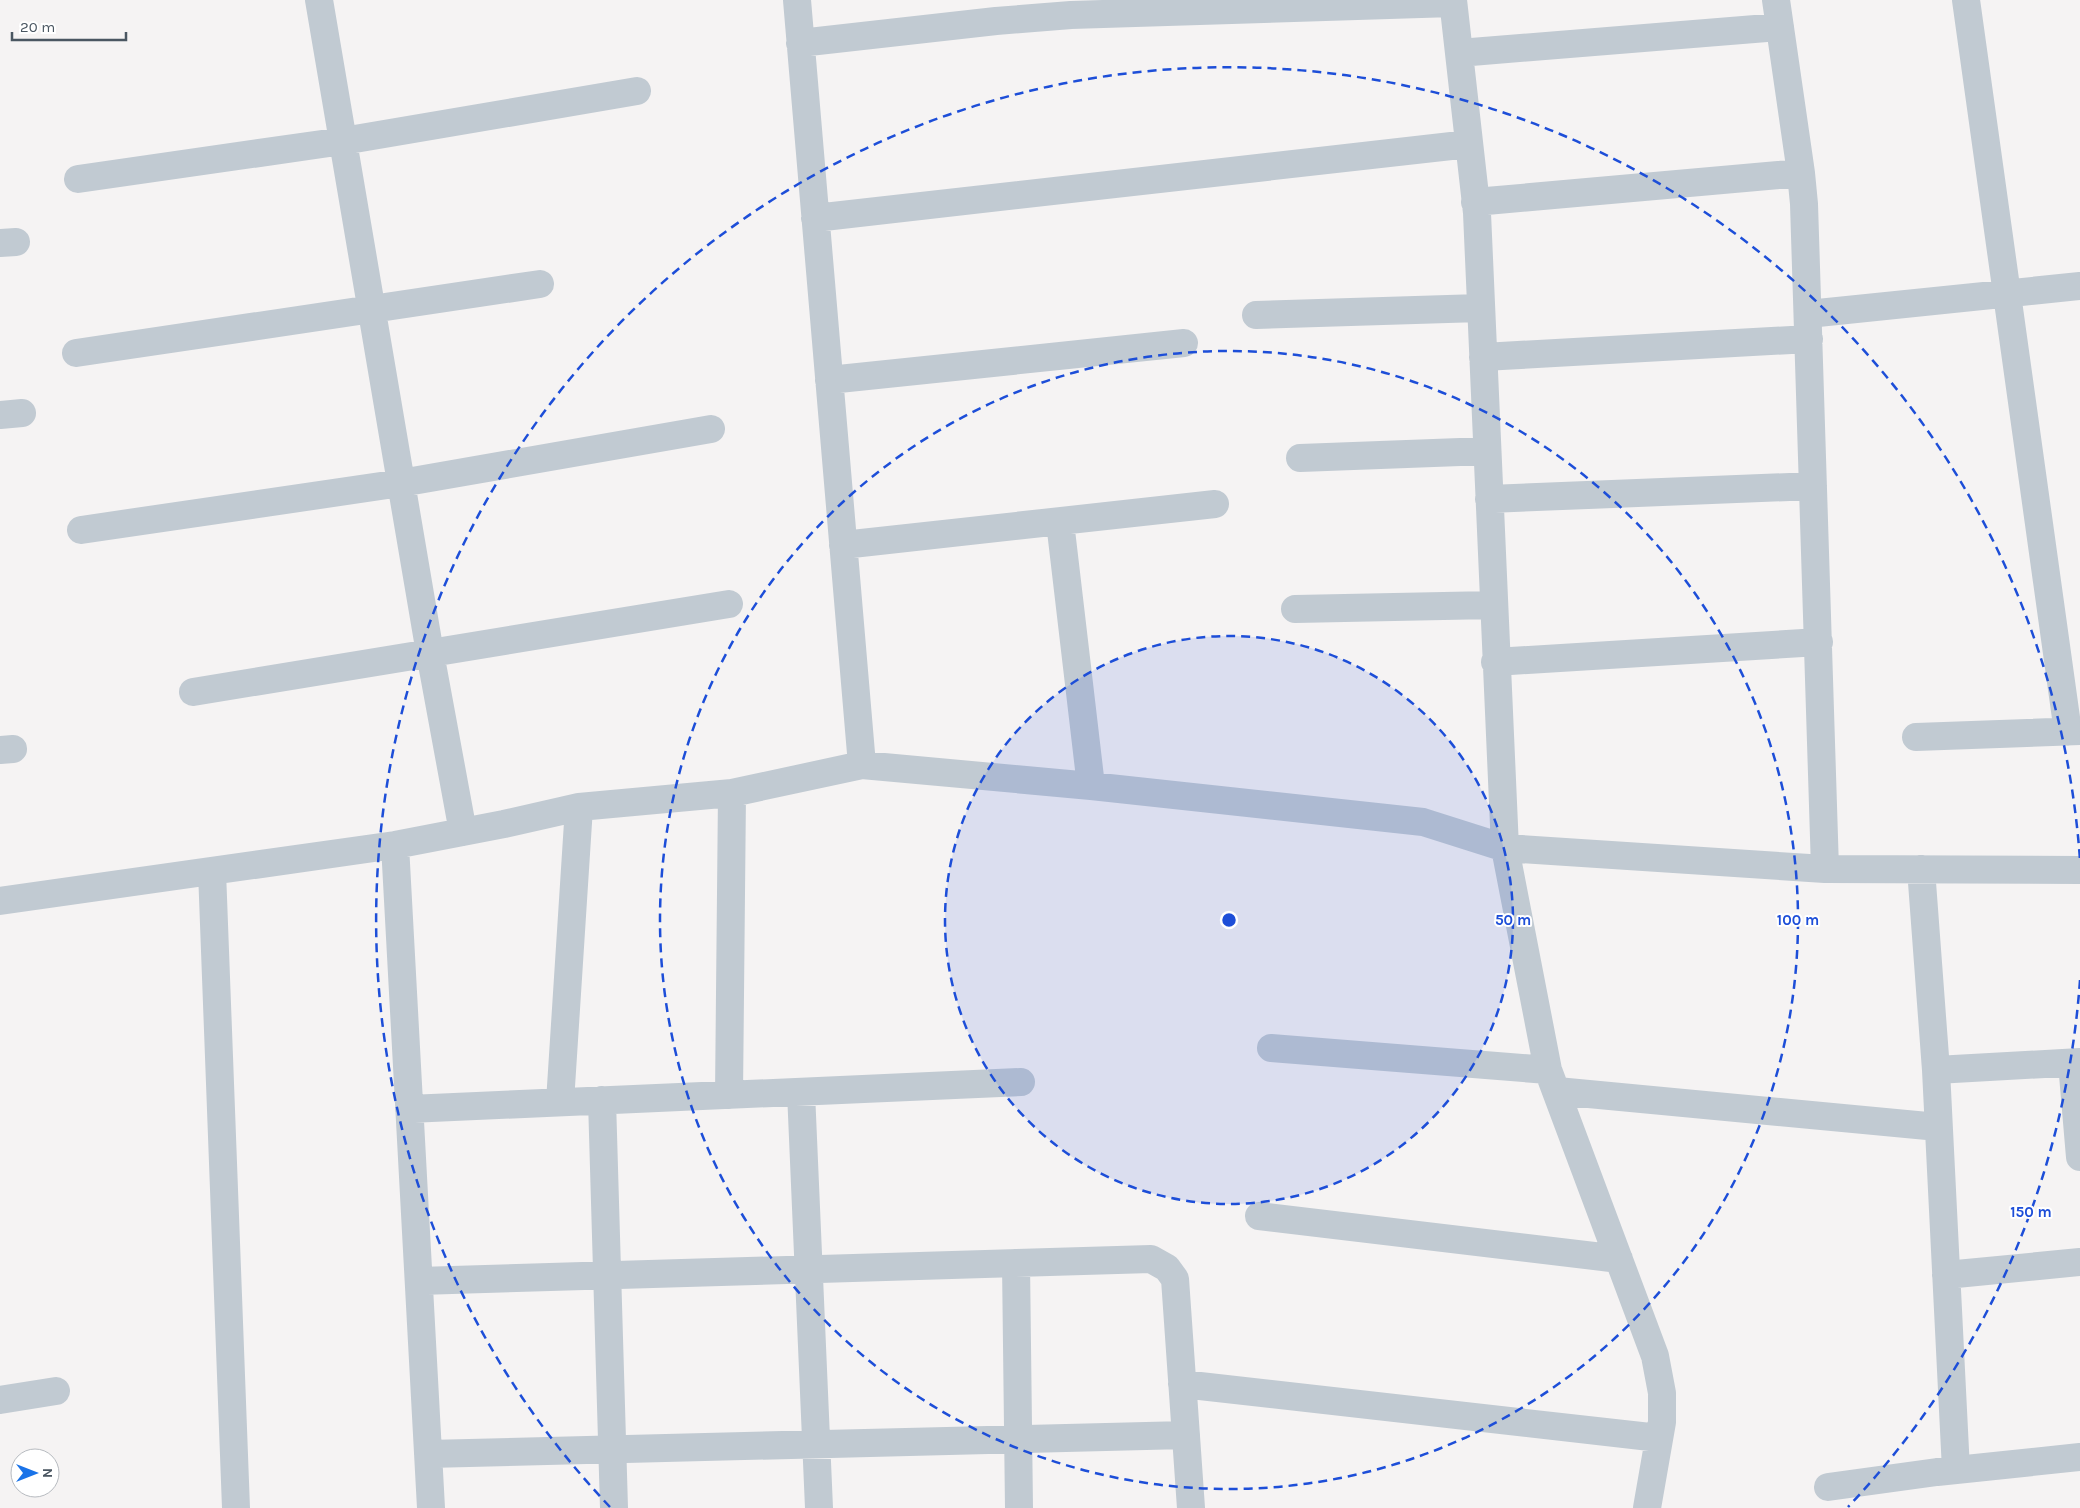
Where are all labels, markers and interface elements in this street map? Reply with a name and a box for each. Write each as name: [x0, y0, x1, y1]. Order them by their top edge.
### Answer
scale bar: [12, 10, 126, 42]
text: 20 m: [20, 18, 55, 36]
centre of rings: [1220, 911, 1238, 929]
text: 50 m: [1495, 911, 1531, 929]
text: 100 m: [1777, 911, 1819, 929]
text: 150 m: [2010, 1203, 2052, 1221]
north arrow: [10, 1448, 60, 1498]
text: N: [39, 1468, 56, 1478]

